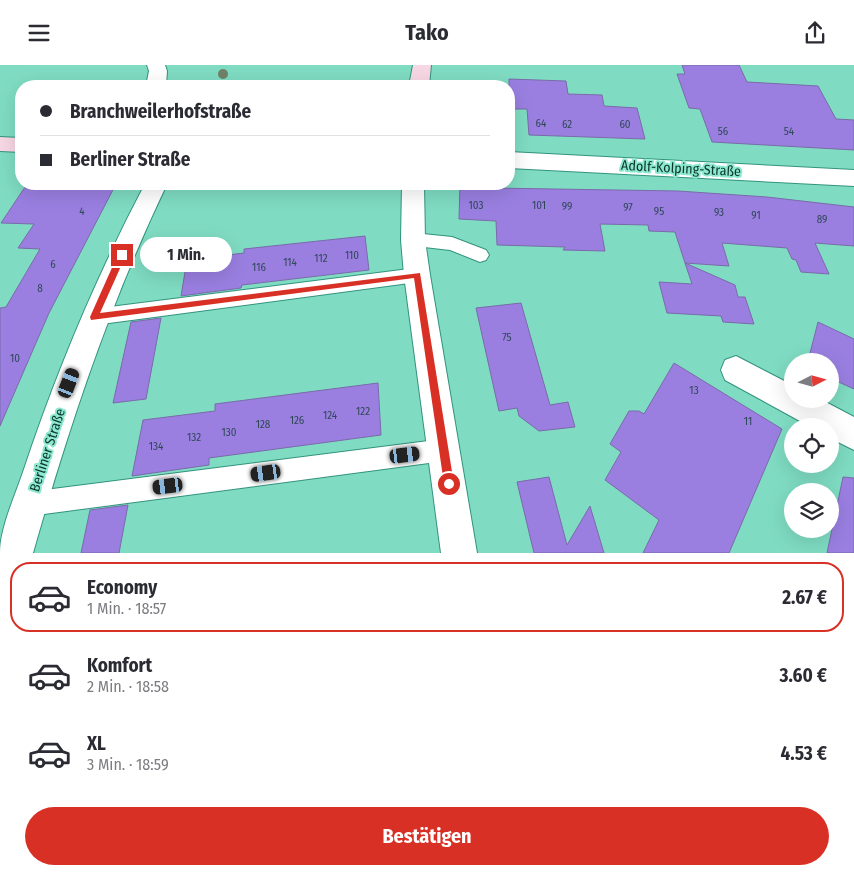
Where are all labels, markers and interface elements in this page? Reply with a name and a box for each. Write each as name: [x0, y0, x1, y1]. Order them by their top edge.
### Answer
icon: menu: [25, 19, 53, 47]
text: Tako: [405, 19, 449, 46]
icon: share: [801, 19, 829, 47]
text: Branchweilerhofstraße: [70, 100, 251, 123]
house number: 64: [536, 117, 547, 130]
house number: 62: [562, 118, 572, 131]
house number: 60: [619, 118, 631, 131]
house number: 56: [718, 125, 729, 138]
house number: 54: [784, 125, 795, 138]
text: Berliner Straße: [70, 148, 190, 171]
street label: Adolf-Kolping-Straße: [621, 157, 741, 180]
house number: 103: [469, 199, 483, 212]
house number: 101: [532, 199, 546, 212]
house number: 99: [562, 200, 572, 213]
house number: 97: [623, 201, 633, 214]
house number: 4: [79, 205, 85, 218]
house number: 95: [654, 205, 664, 218]
house number: 93: [714, 206, 724, 219]
house number: 91: [751, 209, 761, 222]
house number: 89: [817, 213, 827, 226]
callout: 1 Min.: [140, 237, 232, 273]
route end: [111, 244, 133, 266]
text: 1 Min.: [167, 245, 205, 264]
house number: 110: [345, 249, 359, 262]
house number: 112: [314, 252, 328, 265]
house number: 114: [283, 256, 298, 269]
house number: 6: [50, 258, 56, 271]
house number: 116: [252, 261, 266, 274]
house number: 8: [37, 282, 43, 295]
house number: 75: [502, 331, 512, 344]
house number: 10: [10, 352, 20, 365]
north arrow: [784, 353, 839, 407]
map controls: [784, 353, 839, 538]
car: [56, 366, 81, 400]
house number: 13: [689, 384, 699, 397]
house number: 122: [356, 405, 370, 418]
street label: Berliner Straße: [26, 406, 69, 494]
house number: 124: [323, 409, 338, 422]
house number: 126: [290, 414, 305, 427]
house number: 11: [744, 415, 752, 428]
house number: 128: [256, 418, 271, 431]
button: locate: [784, 418, 839, 473]
house number: 130: [222, 426, 237, 439]
house number: 132: [187, 431, 201, 444]
house number: 134: [149, 440, 164, 453]
car: [389, 446, 420, 464]
car: [250, 463, 281, 483]
route start: [438, 473, 460, 495]
car: [152, 477, 183, 495]
button: layers: [784, 483, 839, 538]
icon: car: [27, 575, 72, 620]
text: Economy: [87, 576, 157, 599]
text: 2.67 €: [782, 586, 827, 609]
text: 1 Min. · 18:57: [87, 599, 166, 618]
icon: car: [27, 653, 72, 698]
text: Komfort: [87, 654, 152, 677]
text: 3.60 €: [779, 664, 827, 687]
text: 2 Min. · 18:58: [87, 677, 169, 696]
icon: car: [27, 731, 72, 776]
text: XL: [87, 732, 106, 755]
text: 4.53 €: [780, 742, 827, 765]
text: 3 Min. · 18:59: [87, 755, 169, 774]
button: Bestätigen: [25, 807, 829, 865]

